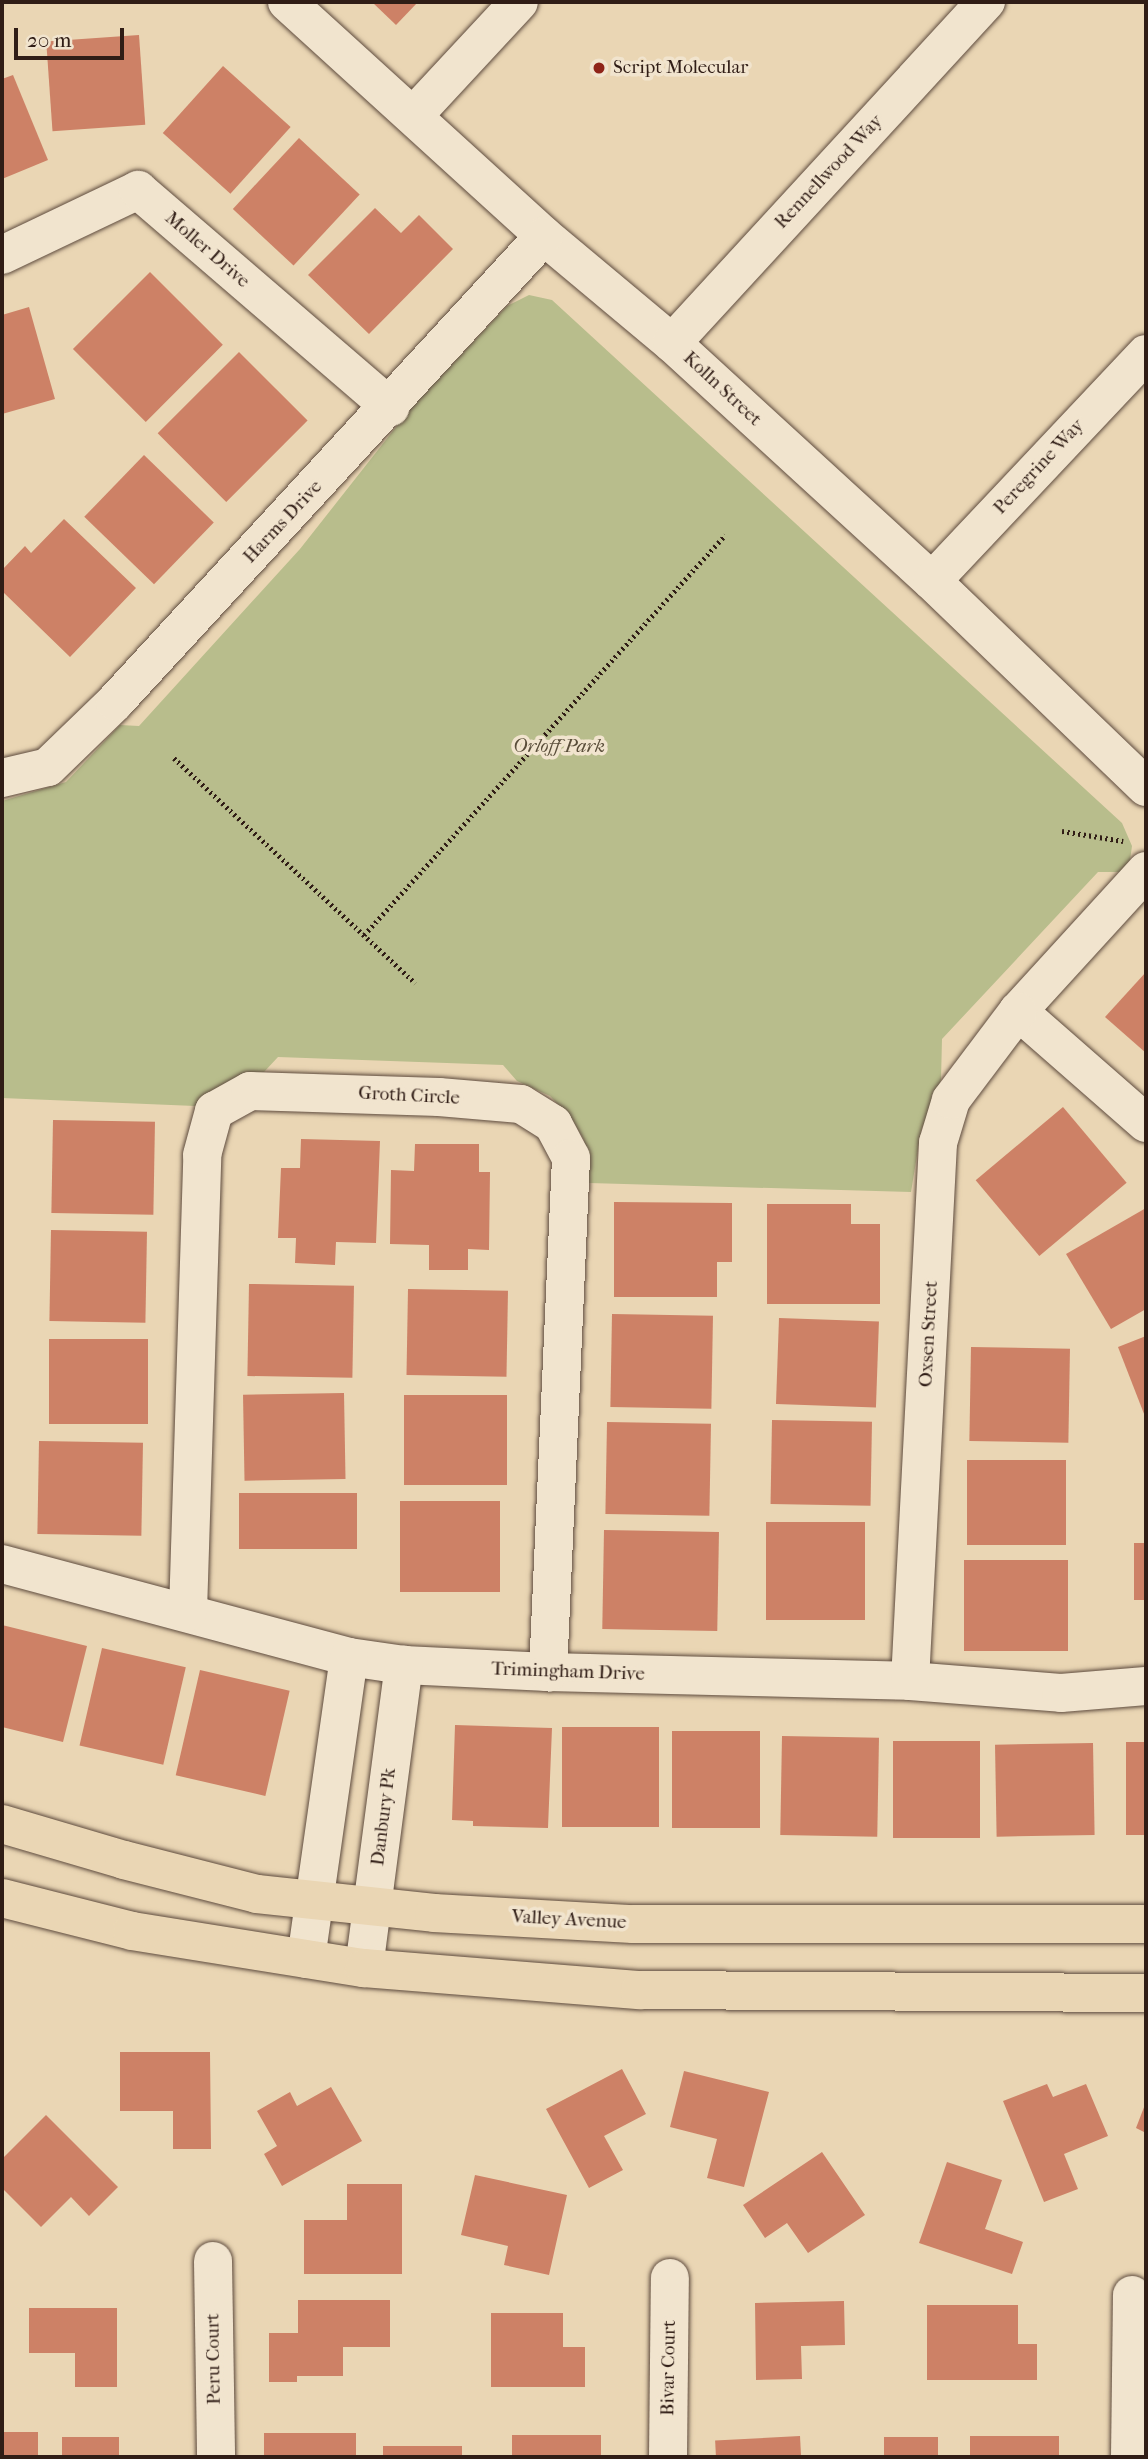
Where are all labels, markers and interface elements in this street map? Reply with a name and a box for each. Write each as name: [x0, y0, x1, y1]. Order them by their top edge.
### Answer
scale bar: [18, 14, 128, 58]
text: 20 m: [27, 28, 71, 52]
place label: Script Molecular: [613, 57, 748, 79]
marker: Script Molecular: [591, 60, 607, 76]
street label: Rennellwood Way: [770, 110, 888, 234]
street label: Moller Drive: [160, 207, 254, 293]
street label: Kolln Street: [678, 347, 766, 431]
street label: Peregrine Way: [989, 415, 1089, 519]
street label: Harms Drive: [239, 476, 327, 568]
park label: Orloff Park: [513, 736, 605, 758]
street label: Groth Circle: [358, 1082, 460, 1110]
street label: Oxsen Street: [915, 1280, 943, 1388]
street label: Trimingham Drive: [491, 1658, 645, 1686]
street label: Danbury Pk: [367, 1767, 401, 1867]
street label: Valley Avenue: [511, 1906, 627, 1934]
street label: Peru Court: [202, 2313, 226, 2405]
street label: Bivar Court: [657, 2320, 681, 2416]

